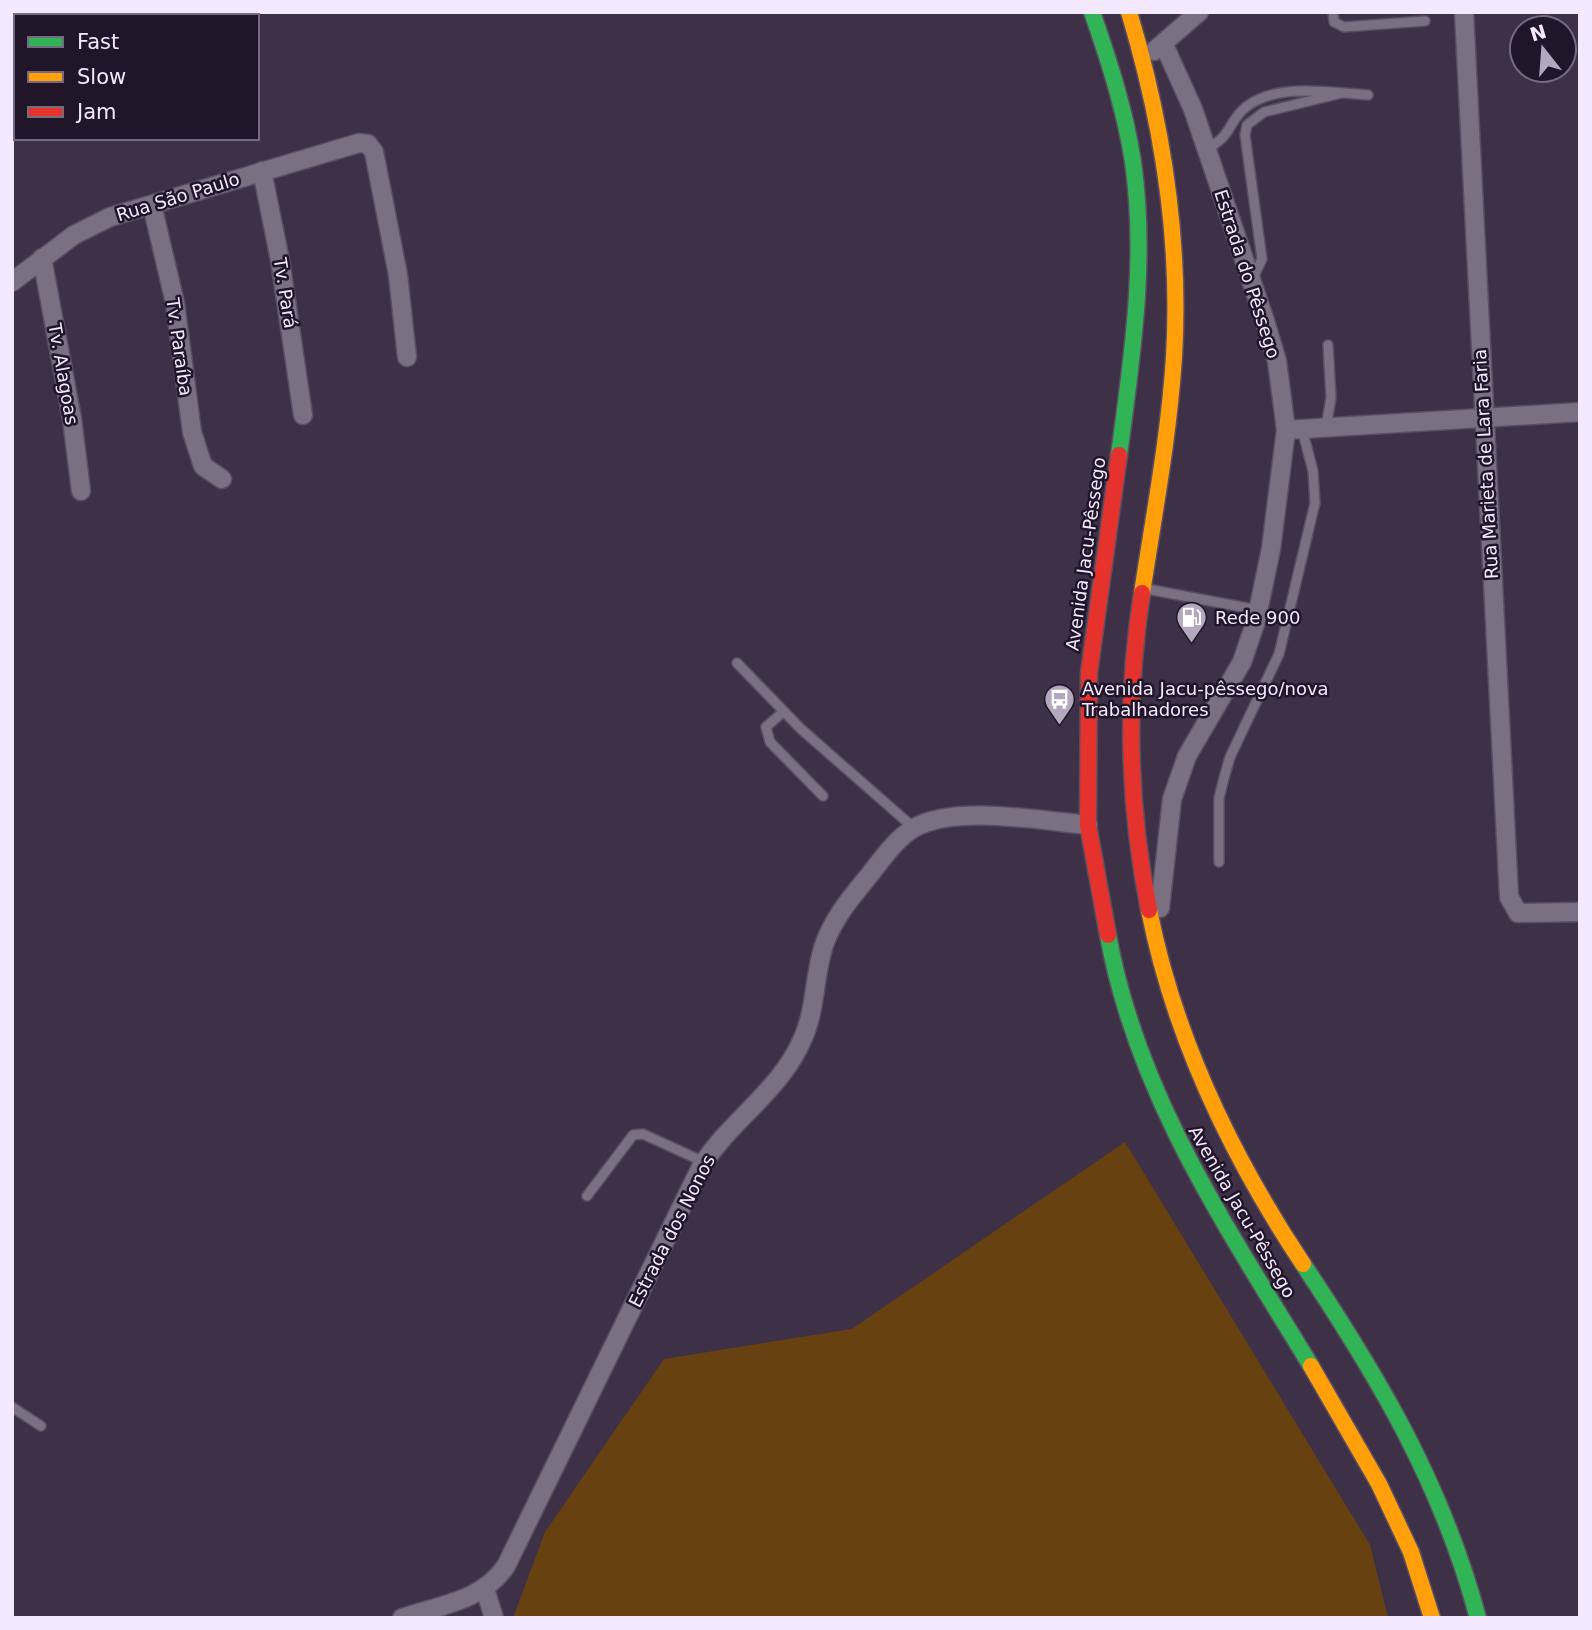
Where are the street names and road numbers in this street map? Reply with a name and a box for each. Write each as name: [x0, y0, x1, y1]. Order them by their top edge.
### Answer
street label: Rua São Paulo: [114, 168, 242, 225]
street label: Estrada do Pêssego: [1210, 187, 1285, 361]
street label: Tv. Pará: [269, 255, 301, 330]
street label: Tv. Paraíba: [162, 296, 197, 397]
street label: Tv. Alagoas: [44, 320, 83, 426]
street label: Rua Marieta de Lara Faria: [1469, 348, 1502, 580]
street label: Avenida Jacu-Pêssego: [1062, 456, 1109, 652]
street label: Avenida Jacu-Pêssego: [1185, 1122, 1300, 1302]
street label: Estrada dos Nonos: [624, 1151, 719, 1310]

